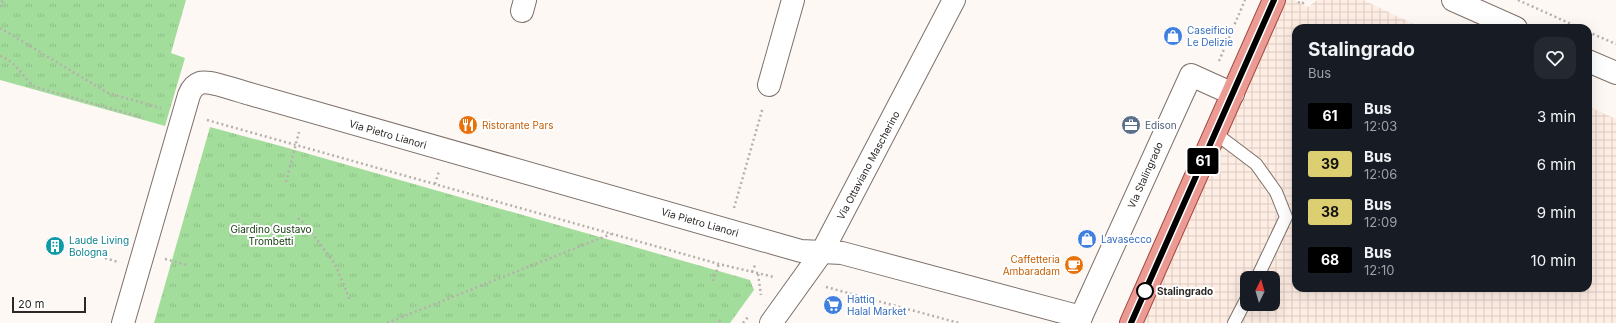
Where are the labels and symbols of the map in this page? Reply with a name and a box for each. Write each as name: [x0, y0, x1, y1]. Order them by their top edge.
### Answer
place label: Caseificio Le Delizie: [1187, 24, 1234, 48]
shop icon: Caseificio Le Delizie: [1162, 25, 1184, 47]
street label: Via Ottaviano Mascherino: [834, 109, 902, 221]
restaurant icon: Ristorante Pars: [457, 114, 479, 136]
office icon: Edison: [1120, 114, 1142, 136]
street label: Via Pietro Lianori: [348, 117, 428, 151]
place label: Ristorante Pars: [482, 119, 553, 131]
place label: Edison: [1145, 119, 1177, 131]
street label: Via Stalingrado: [1125, 140, 1165, 210]
line badge: 61: [1185, 148, 1221, 174]
street label: Via Pietro Lianori: [660, 205, 740, 239]
park label: Giardino Gustavo Trombetti: [230, 223, 312, 247]
shop icon: Lavasecco: [1076, 228, 1098, 250]
place label: Lavasecco: [1101, 233, 1152, 245]
place label: Laude Living Bologna: [69, 234, 129, 258]
building icon: Laude Living Bologna: [44, 235, 66, 257]
place label: Caffetteria Ambaradam: [1003, 253, 1060, 277]
cafe icon: Caffetteria Ambaradam: [1063, 254, 1085, 276]
north arrow: [1240, 271, 1280, 311]
marker: Stalingrado: [1136, 282, 1154, 300]
place label: Stalingrado: [1157, 285, 1213, 298]
place label: Hattiq Halal Market: [847, 293, 907, 317]
supermarket icon: Hattiq Halal Market: [822, 294, 844, 316]
scale bar: [12, 295, 86, 314]

